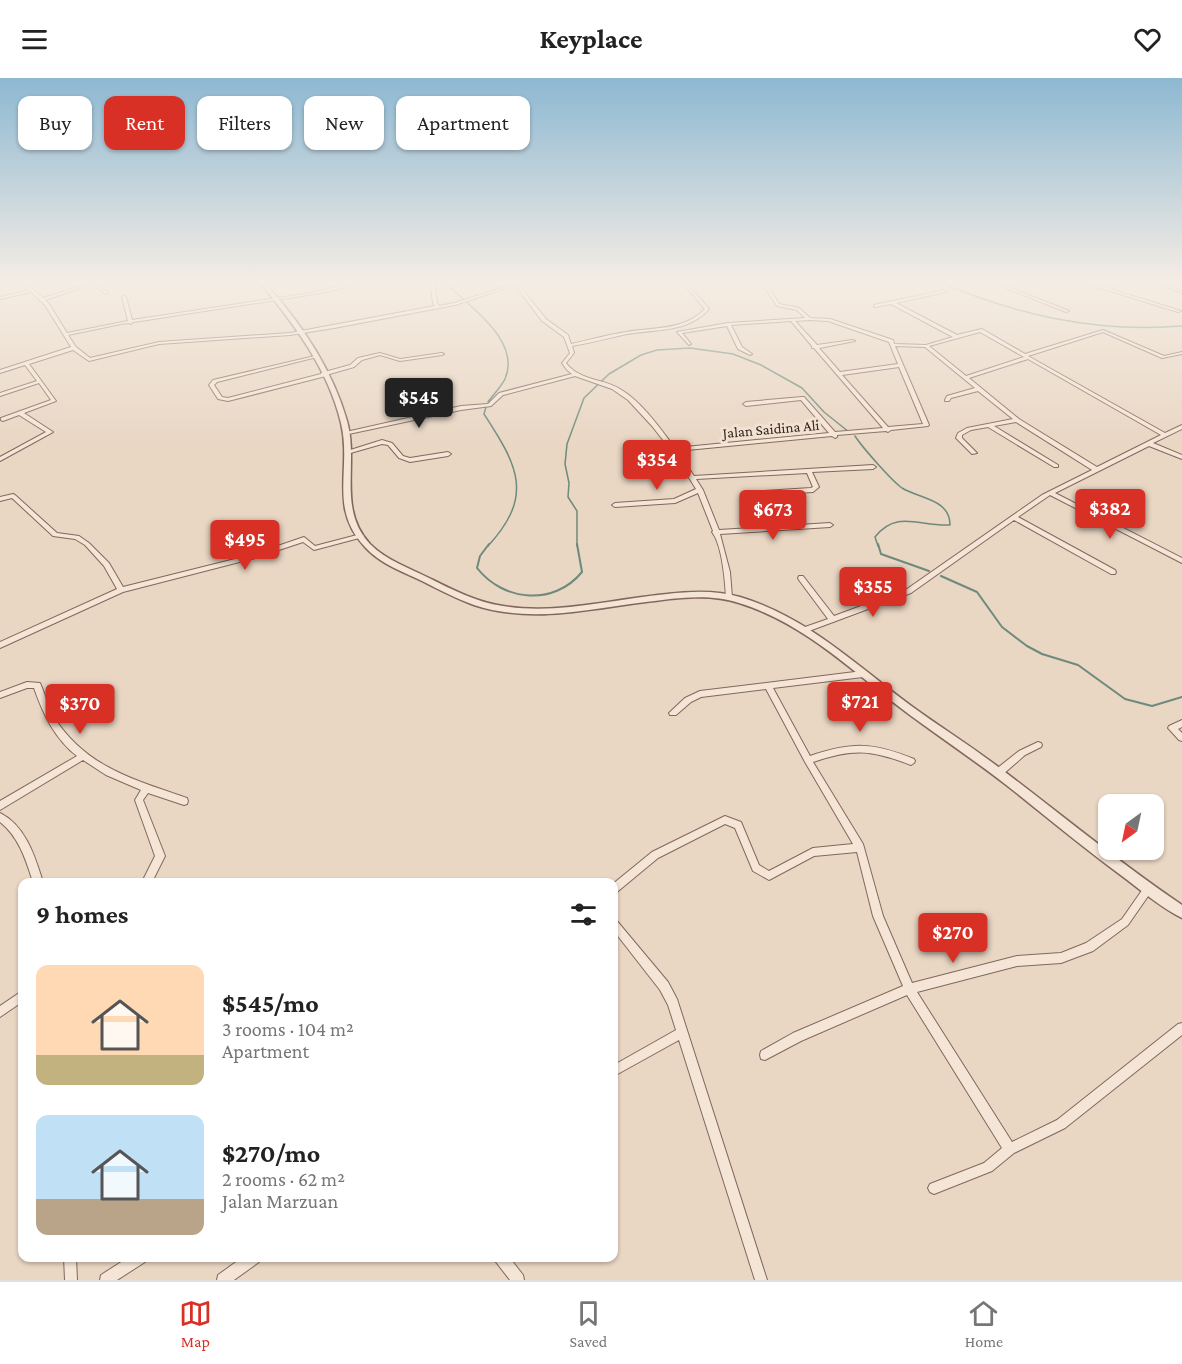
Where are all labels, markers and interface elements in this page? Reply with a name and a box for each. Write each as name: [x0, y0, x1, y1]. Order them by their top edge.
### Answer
icon: menu: [18, 23, 51, 56]
icon: heart: [1131, 23, 1164, 56]
text: Keyplace: [540, 24, 642, 54]
chip: Buy: [18, 96, 92, 150]
chip: Rent: [104, 96, 185, 150]
chip: Filters: [197, 96, 292, 150]
chip: New: [304, 96, 384, 150]
chip: Apartment: [396, 96, 530, 150]
pin: $545: [383, 378, 455, 429]
text: $545: [399, 386, 439, 408]
street label: Jalan Saidina Ali: [720, 417, 820, 442]
pin: $354: [621, 440, 693, 491]
text: $354: [637, 448, 677, 470]
pin: $382: [1074, 489, 1146, 540]
pin: $673: [737, 490, 809, 541]
text: $382: [1089, 497, 1131, 519]
text: $673: [753, 498, 793, 520]
pin: $495: [209, 520, 281, 571]
text: $495: [224, 528, 266, 550]
pin: $355: [837, 567, 909, 618]
text: $355: [853, 575, 893, 597]
pin: $721: [824, 682, 896, 733]
pin: $370: [44, 684, 116, 735]
text: $721: [841, 690, 879, 712]
text: $370: [59, 692, 101, 714]
north arrow: [1098, 794, 1164, 860]
map controls: [1098, 794, 1164, 860]
icon: filters: [567, 898, 600, 931]
text: 9 homes: [36, 900, 128, 929]
pin: $270: [917, 913, 989, 964]
text: $270: [932, 921, 974, 943]
icon: home: [84, 989, 156, 1061]
text: $545/mo: [222, 989, 319, 1018]
text: 3 rooms · 104 m²: [222, 1018, 354, 1040]
text: Apartment: [222, 1040, 309, 1062]
icon: home: [84, 1139, 156, 1211]
text: $270/mo: [222, 1139, 320, 1168]
text: 2 rooms · 62 m²: [222, 1168, 345, 1190]
text: Jalan Marzuan: [222, 1190, 338, 1212]
tab: Map: [179, 1297, 212, 1350]
tab: Saved: [570, 1297, 607, 1350]
tab: Home: [965, 1297, 1003, 1350]

